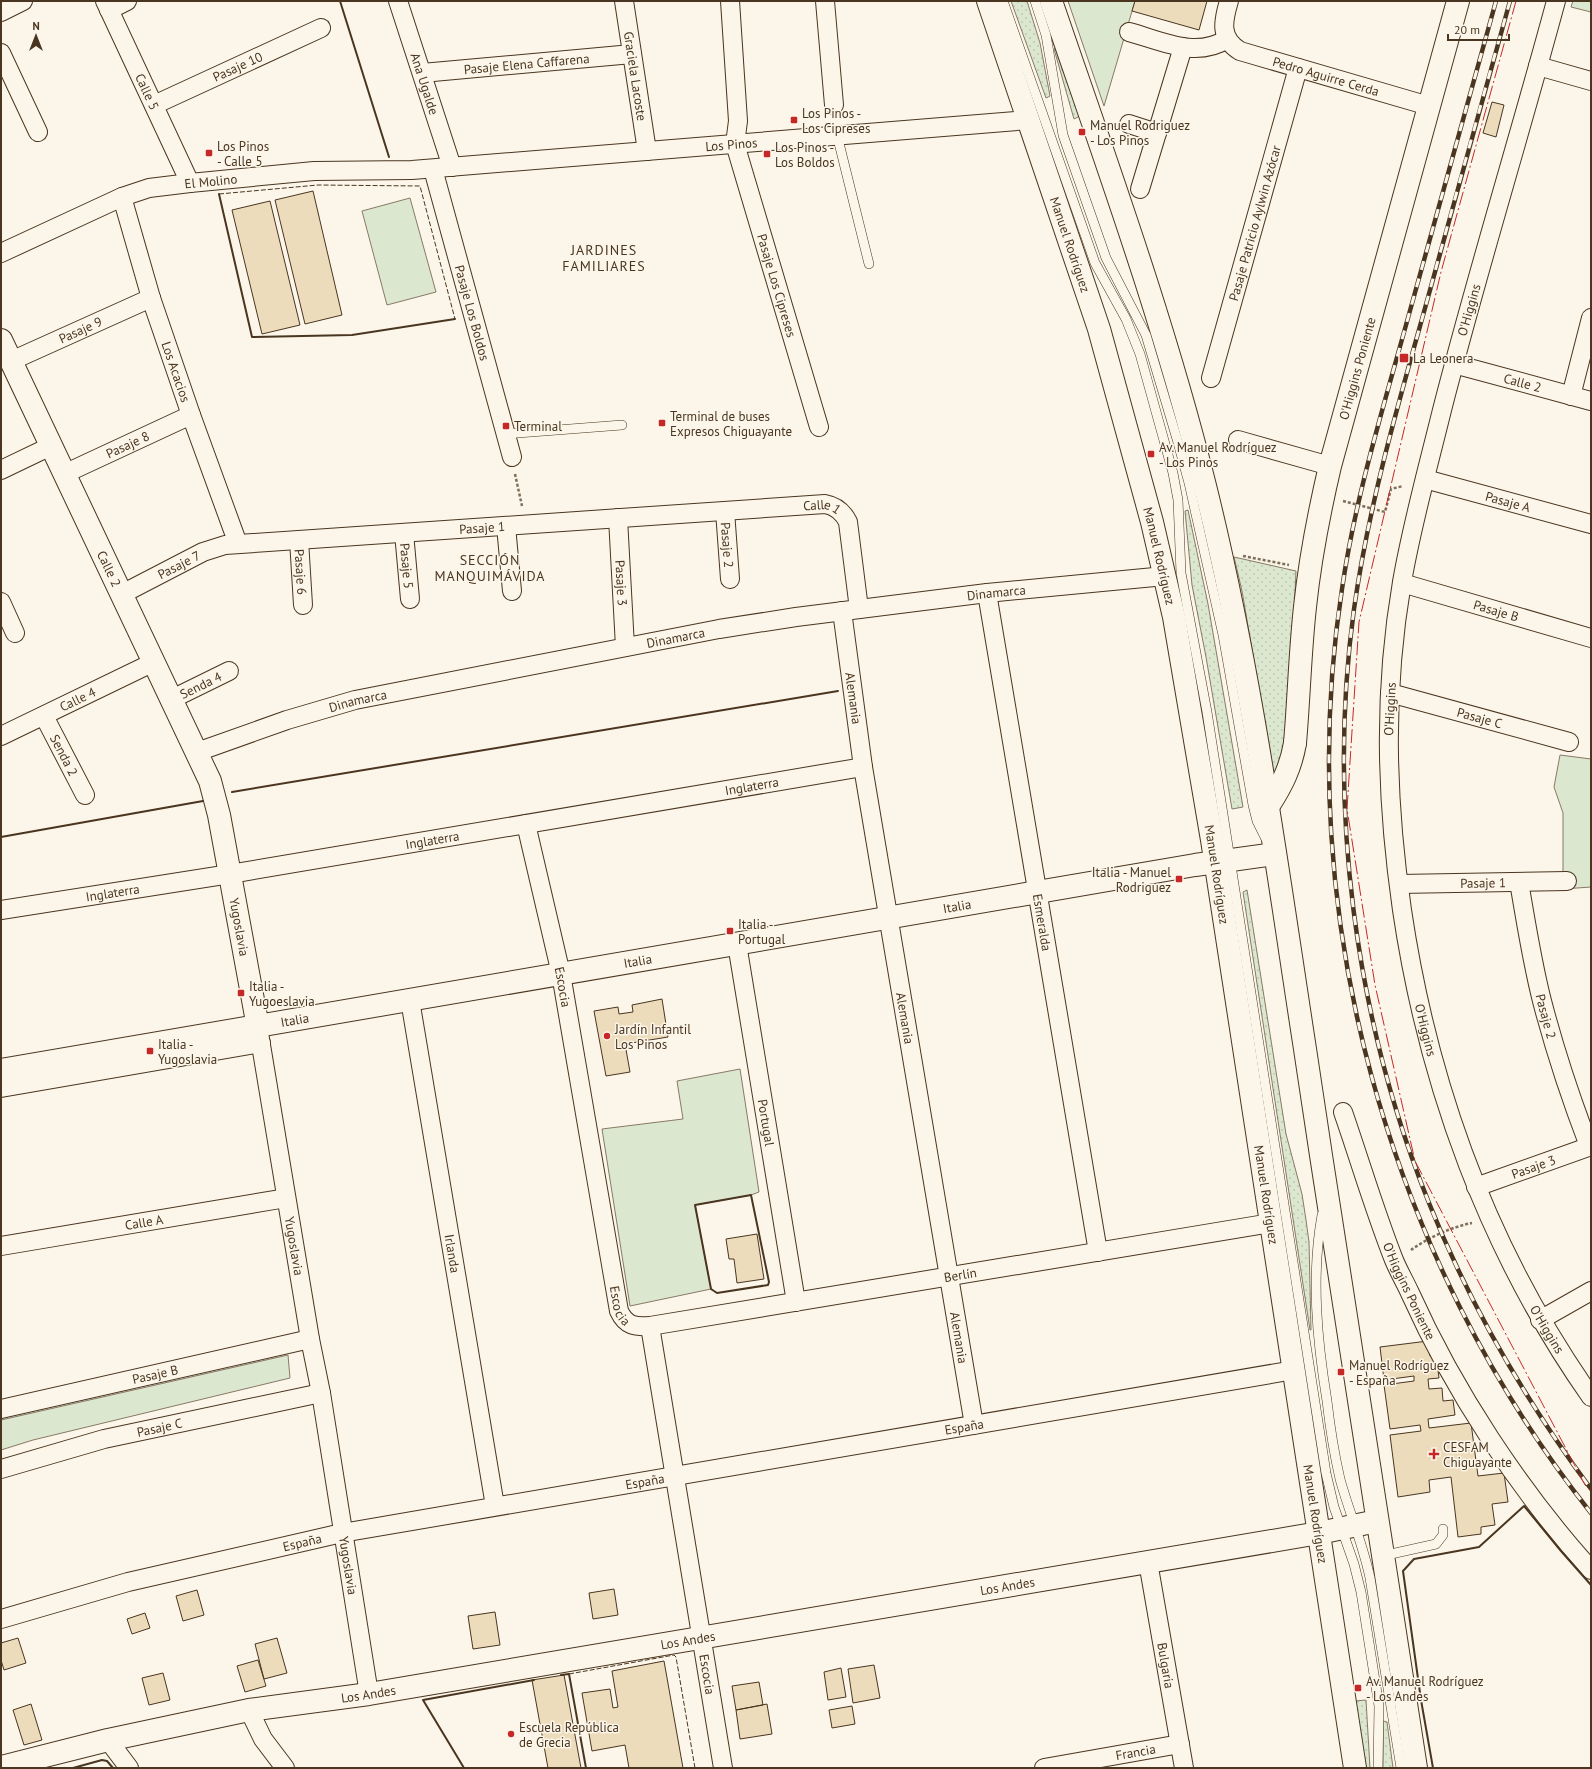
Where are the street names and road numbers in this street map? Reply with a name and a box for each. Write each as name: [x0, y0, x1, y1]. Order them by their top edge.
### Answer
street label: Graciela Lacoste: [620, 30, 651, 122]
street label: Pasaje 10: [210, 48, 265, 85]
street label: Pasaje Elena Caffarena: [463, 49, 590, 78]
street label: Ana Ugalde: [407, 51, 443, 117]
street label: Pedro Aguirre Cerda: [1271, 52, 1381, 100]
street label: Calle 5: [131, 71, 163, 113]
street label: Los Pinos: [705, 134, 758, 155]
street label: Pasaje Patricio Aylwin Azócar: [1225, 143, 1285, 303]
street label: El Molino: [183, 170, 238, 192]
street label: Manuel Rodríguez: [1046, 194, 1095, 295]
street label: Pasaje Los Cipreses: [754, 232, 800, 339]
street label: Pasaje Los Boldos: [451, 263, 494, 362]
street label: O'Higgins: [1453, 282, 1485, 338]
street label: Pasaje 9: [56, 313, 105, 347]
street label: O'Higgins Poniente: [1335, 315, 1379, 422]
street label: Los Acacios: [158, 339, 194, 404]
street label: Calle 2: [1502, 369, 1543, 396]
street label: Pasaje 8: [103, 427, 152, 462]
street label: Pasaje A: [1484, 487, 1533, 516]
street label: Calle 1: [803, 496, 845, 518]
street label: Manuel Rodríguez: [1140, 505, 1179, 607]
street label: Pasaje 1: [459, 517, 506, 537]
street label: Pasaje 2: [717, 521, 738, 568]
street label: Pasaje 5: [396, 542, 418, 589]
street label: Pasaje 7: [155, 546, 203, 583]
street label: Calle 2: [93, 548, 125, 590]
street label: Pasaje 6: [291, 549, 311, 595]
street label: Pasaje 3: [612, 560, 631, 606]
street label: Dinamarca: [966, 581, 1027, 604]
street label: Pasaje B: [1471, 596, 1521, 625]
street label: Dinamarca: [645, 623, 706, 651]
street label: Senda 4: [177, 667, 225, 702]
street label: Alemania: [842, 671, 866, 725]
street label: O'Higgins: [1380, 682, 1400, 736]
street label: Calle 4: [57, 683, 99, 715]
street label: Dinamarca: [327, 685, 388, 716]
street label: Pasaje C: [1455, 703, 1504, 732]
street label: Senda 2: [46, 731, 82, 779]
street label: Inglaterra: [724, 773, 780, 799]
street label: Manuel Rodríguez: [1201, 824, 1233, 925]
street label: Inglaterra: [404, 827, 461, 853]
street label: Pasaje 1: [1460, 874, 1506, 891]
street label: Inglaterra: [84, 880, 141, 905]
street label: Esmeralda: [1029, 892, 1056, 952]
street label: Italia: [942, 895, 972, 917]
street label: Yugoslavia: [226, 896, 253, 958]
street label: Italia: [622, 950, 653, 971]
street label: Escocia: [551, 965, 575, 1008]
street label: Alemania: [893, 991, 918, 1045]
street label: Pasaje 2: [1532, 992, 1561, 1041]
street label: O'Higgins: [1411, 1002, 1441, 1058]
street label: Italia: [279, 1009, 310, 1030]
street label: Portugal: [754, 1098, 779, 1147]
street label: Manuel Rodríguez: [1251, 1144, 1283, 1246]
street label: Pasaje 3: [1509, 1151, 1558, 1182]
street label: Calle A: [124, 1210, 165, 1233]
street label: Yugoslavia: [281, 1215, 308, 1277]
street label: Irlanda: [441, 1233, 464, 1274]
street label: O'Higgins Poniente: [1379, 1240, 1440, 1343]
street label: Berlín: [943, 1263, 978, 1286]
street label: Escocia: [606, 1285, 634, 1329]
street label: O'Higgins: [1526, 1302, 1568, 1357]
street label: Alemania: [947, 1310, 972, 1365]
street label: Pasaje B: [131, 1361, 180, 1388]
street label: Pasaje C: [135, 1414, 184, 1440]
street label: España: [943, 1415, 985, 1438]
street label: Manuel Rodríguez: [1300, 1463, 1332, 1565]
street label: España: [624, 1469, 666, 1493]
street label: España: [281, 1529, 323, 1555]
street label: Yugoslavia: [335, 1535, 362, 1596]
street label: Los Andes: [979, 1573, 1036, 1599]
street label: Los Andes: [659, 1627, 717, 1653]
street label: Bulgaria: [1154, 1641, 1178, 1690]
street label: Escocia: [696, 1653, 719, 1696]
street label: Los Andes: [340, 1681, 397, 1706]
street label: Francia: [1114, 1740, 1157, 1764]

